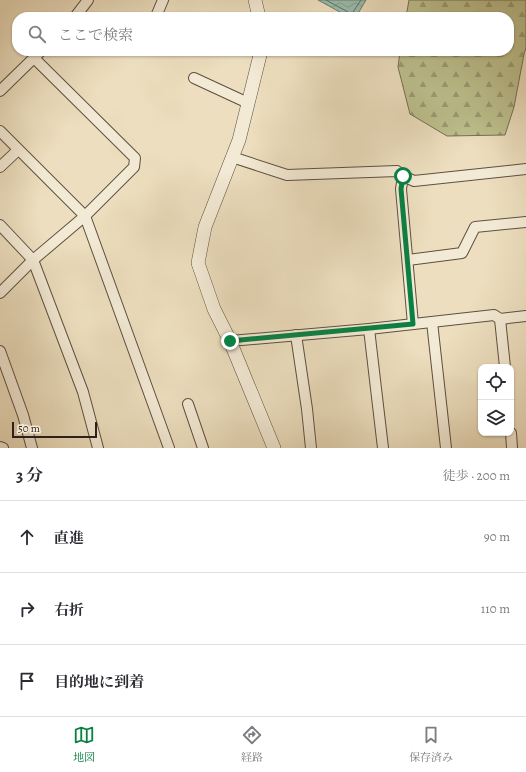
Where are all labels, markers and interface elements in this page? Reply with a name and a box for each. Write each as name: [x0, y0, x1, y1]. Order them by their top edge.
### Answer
search box: [12, 12, 514, 56]
icon: search: [26, 23, 48, 45]
text: ここで検索: [58, 25, 133, 45]
route start: [394, 167, 412, 185]
route end: [221, 332, 239, 350]
map controls: [478, 364, 514, 436]
button: locate: [478, 364, 514, 400]
button: layers: [478, 400, 514, 436]
scale bar: [12, 420, 97, 439]
text: 50 m: [18, 421, 40, 436]
text: 3 分: [16, 464, 43, 487]
text: 徒歩 · 200 m: [443, 467, 510, 484]
icon: ahead: [16, 526, 38, 548]
text: 直進: [54, 528, 84, 548]
text: 90 m: [484, 528, 510, 545]
icon: right: [16, 598, 38, 620]
text: 右折: [54, 600, 84, 620]
text: 110 m: [481, 600, 510, 617]
icon: arrive: [16, 670, 38, 692]
text: 目的地に到着: [54, 672, 144, 692]
tab: 地図: [73, 724, 95, 765]
tab: 経路: [241, 724, 263, 765]
tab: 保存済み: [409, 724, 453, 765]

